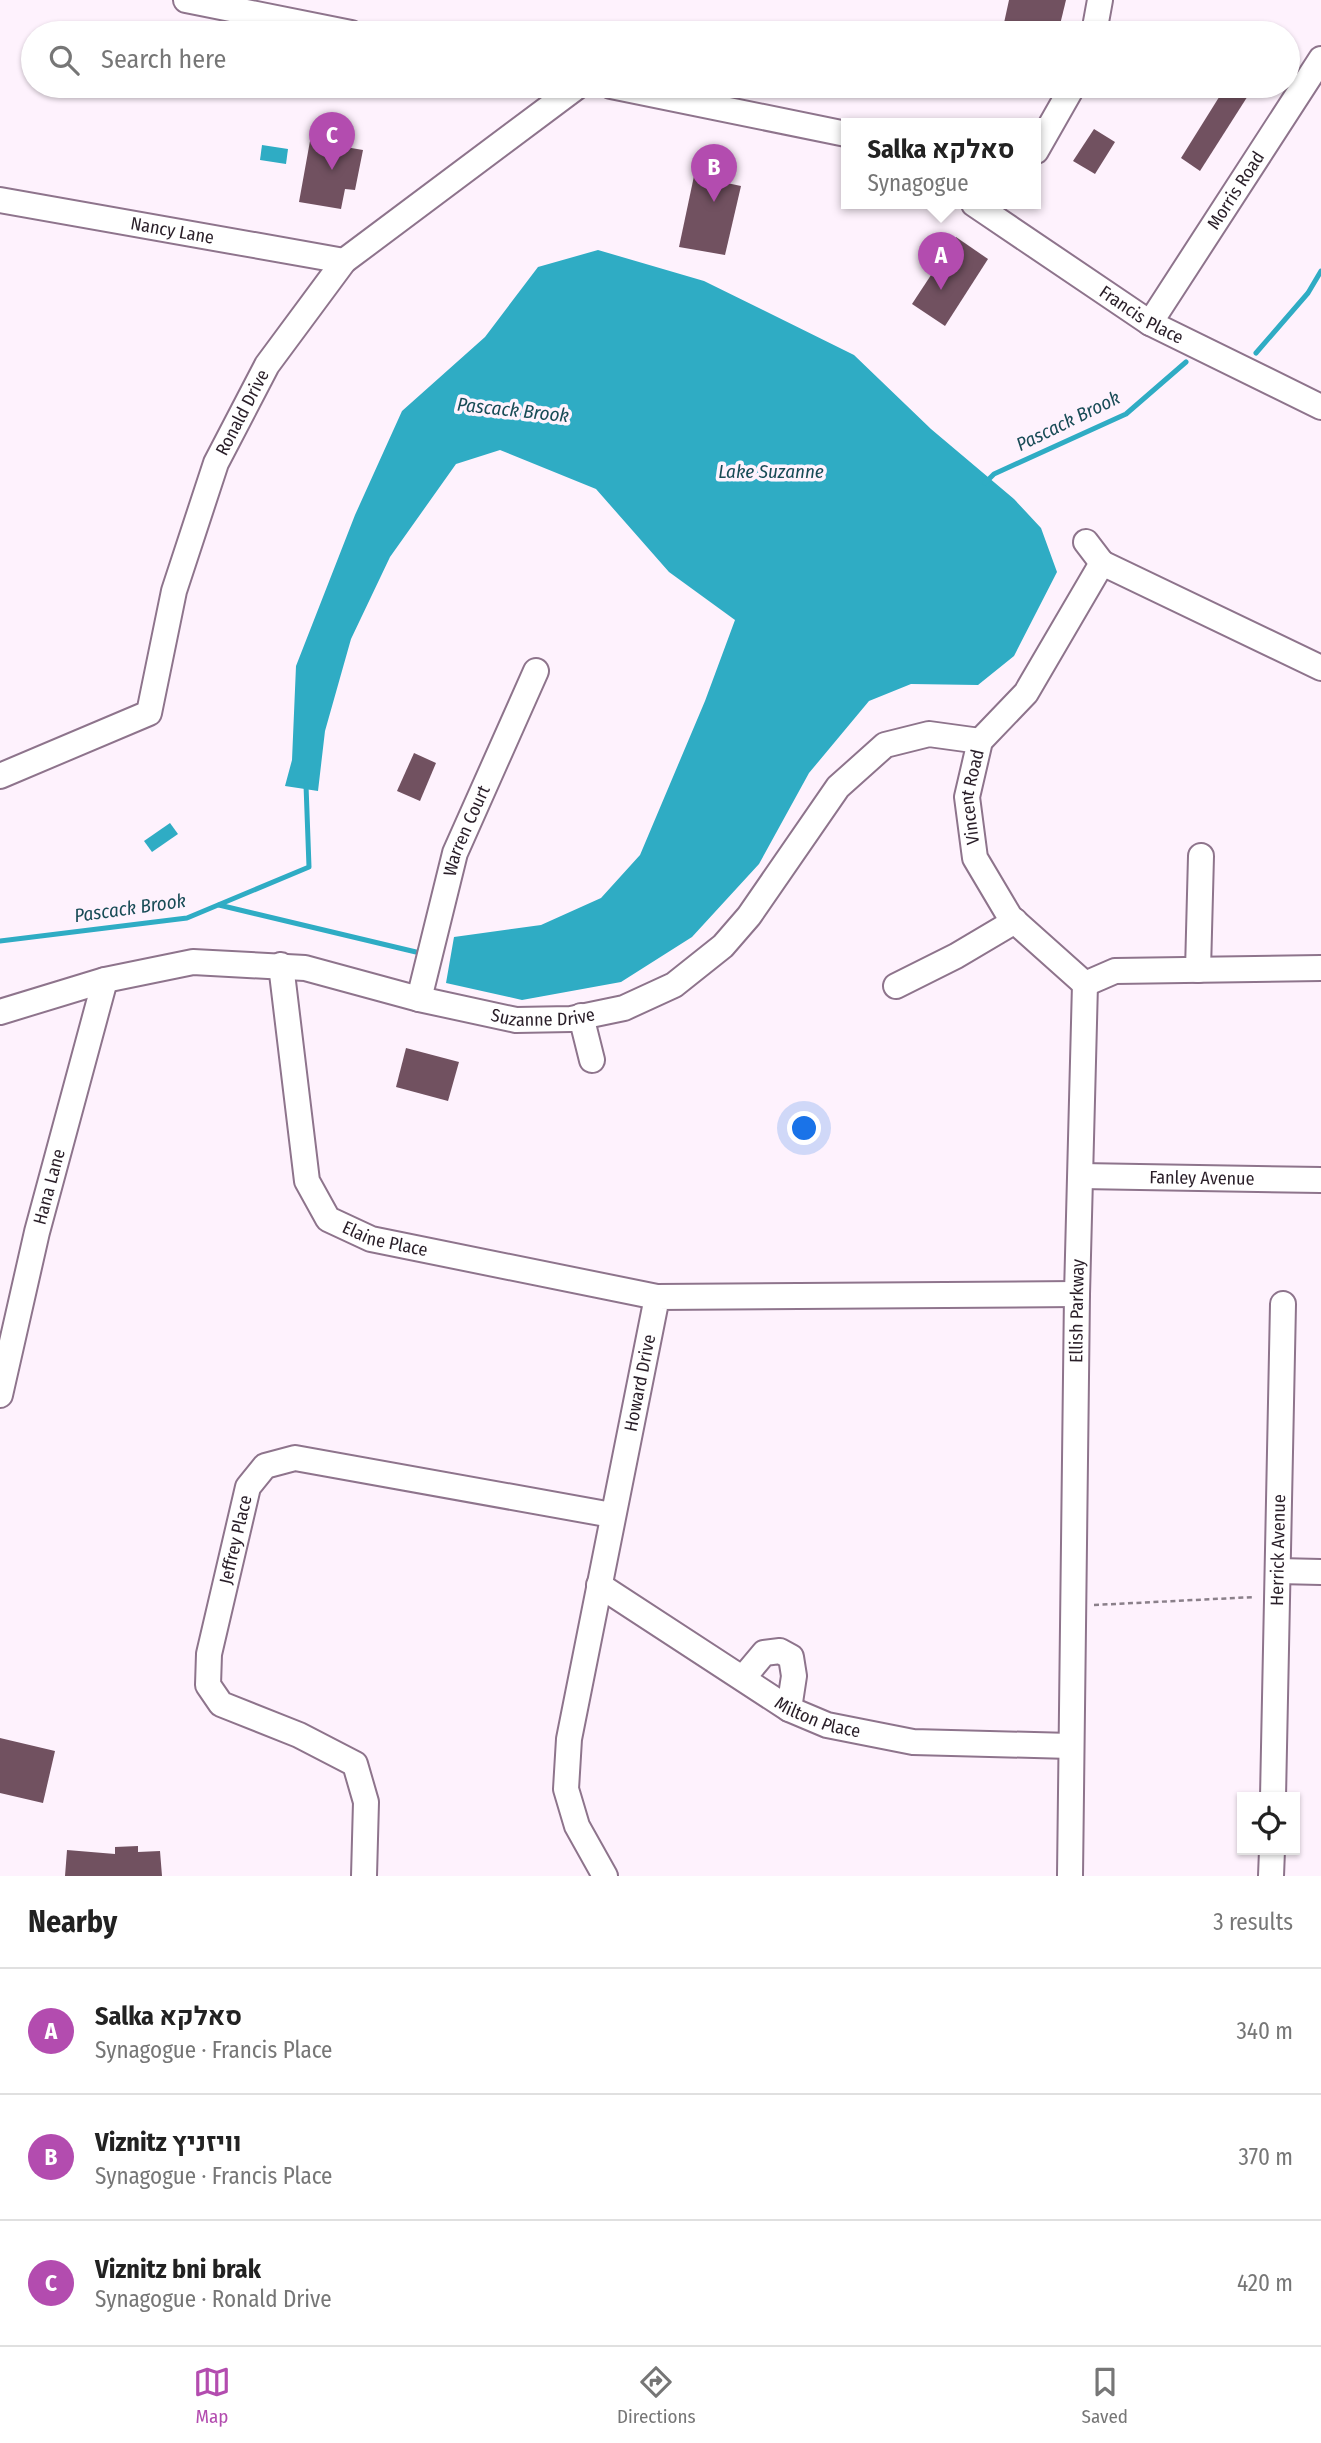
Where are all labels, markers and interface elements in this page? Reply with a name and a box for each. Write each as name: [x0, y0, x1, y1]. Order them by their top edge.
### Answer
search box: [21, 21, 1300, 98]
icon: search: [45, 41, 83, 79]
text: Search here: [101, 44, 226, 75]
pin: C: [309, 112, 355, 170]
popup: [841, 118, 1041, 209]
text: Salka סאלקא: [867, 134, 1015, 165]
pin: B: [691, 144, 737, 202]
street label: Morris Road: [1203, 147, 1269, 234]
text: Synagogue: [867, 169, 969, 197]
street label: Nancy Lane: [129, 212, 216, 249]
pin: A: [918, 232, 964, 290]
street label: Francis Place: [1095, 281, 1187, 349]
street label: Ronald Drive: [211, 366, 274, 459]
water label: Pascack Brook: [1012, 386, 1124, 456]
water label: Pascack Brook: [456, 393, 570, 427]
water label: Lake Suzanne: [718, 460, 824, 483]
street label: Vincent Road: [956, 747, 989, 846]
street label: Warren Court: [439, 782, 495, 879]
water label: Pascack Brook: [73, 889, 187, 927]
street label: Suzanne Drive: [489, 1003, 597, 1031]
your location: [787, 1111, 821, 1145]
street label: Hana Lane: [29, 1146, 70, 1227]
street label: Fanley Avenue: [1149, 1166, 1255, 1190]
street label: Elaine Place: [339, 1216, 430, 1261]
street label: Ellish Parkway: [1065, 1259, 1089, 1363]
street label: Howard Drive: [619, 1332, 660, 1433]
street label: Jeffrey Place: [215, 1493, 257, 1586]
street label: Herrick Avenue: [1266, 1494, 1290, 1606]
street label: Milton Place: [771, 1692, 862, 1742]
map controls: [1237, 1792, 1300, 1855]
button: locate: [1237, 1792, 1300, 1855]
text: Nearby: [28, 1904, 117, 1940]
text: 3 results: [1213, 1908, 1293, 1936]
text: Salka סאלקא: [95, 2001, 242, 2032]
text: A: [45, 2017, 57, 2045]
text: 340 m: [1237, 2017, 1293, 2045]
text: Synagogue · Francis Place: [95, 2036, 332, 2064]
text: Viznitz וויזניץ: [95, 2127, 242, 2158]
text: B: [45, 2143, 57, 2171]
text: 370 m: [1239, 2143, 1293, 2171]
text: Synagogue · Francis Place: [95, 2162, 332, 2190]
text: Viznitz bni brak: [95, 2254, 261, 2285]
text: C: [45, 2269, 57, 2297]
text: 420 m: [1237, 2269, 1293, 2297]
text: Synagogue · Ronald Drive: [95, 2285, 332, 2313]
tab: Map: [193, 2363, 231, 2428]
tab: Directions: [617, 2363, 696, 2428]
tab: Saved: [1082, 2363, 1128, 2428]

